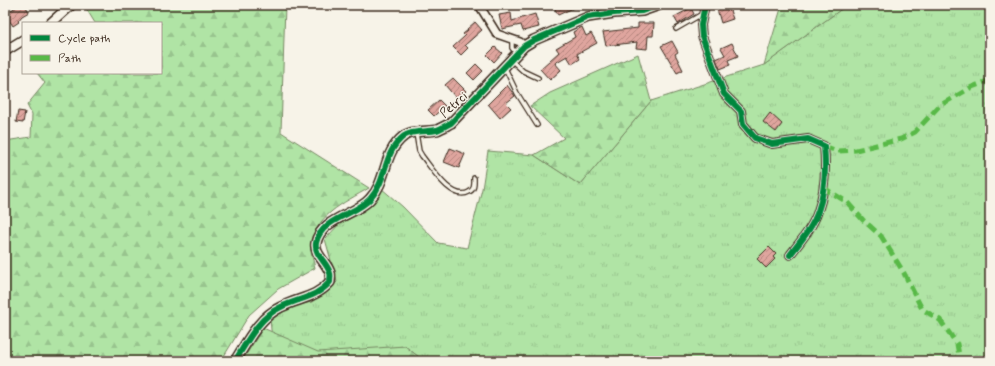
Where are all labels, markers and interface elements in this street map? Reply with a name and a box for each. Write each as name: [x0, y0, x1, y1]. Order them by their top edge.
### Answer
legend: [22, 22, 162, 74]
text: Cycle path: [58, 31, 110, 47]
text: Path: [58, 51, 81, 67]
street label: Petrci: [436, 88, 472, 122]

